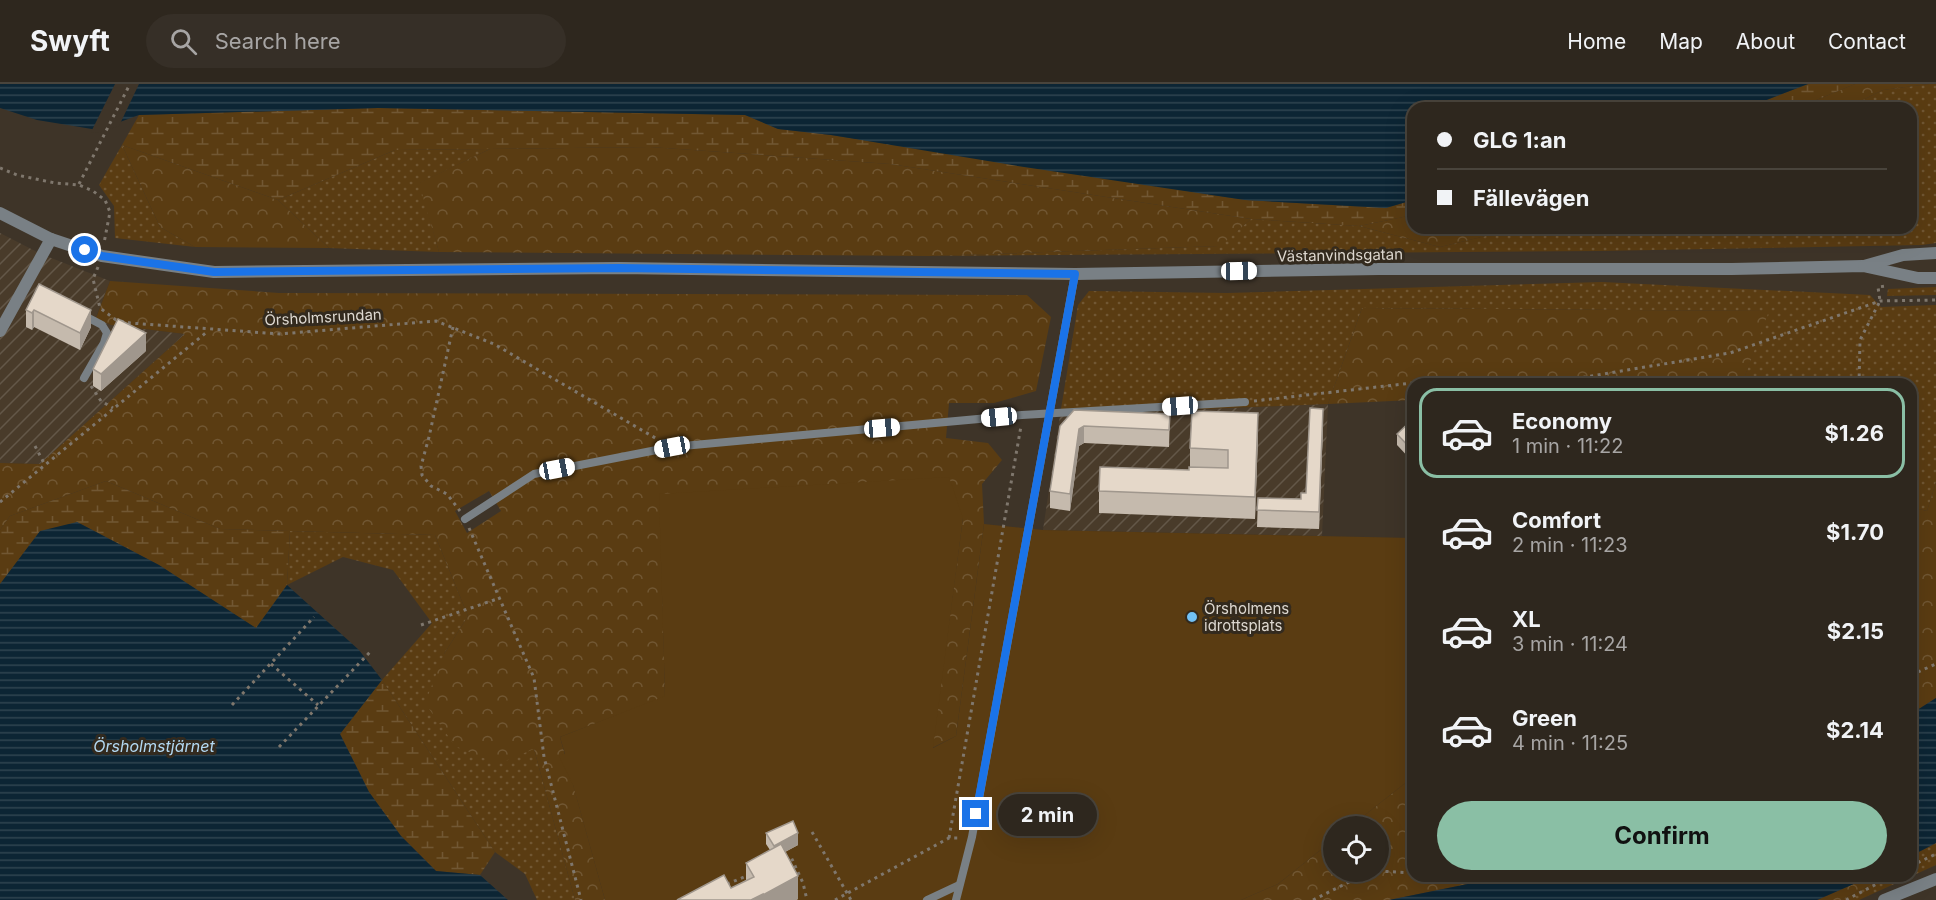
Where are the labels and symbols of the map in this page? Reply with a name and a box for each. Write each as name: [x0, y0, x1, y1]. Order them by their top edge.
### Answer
route start: [71, 236, 98, 263]
street label: Västanvindsgatan: [1277, 244, 1403, 266]
car: [1221, 262, 1257, 280]
street label: Örsholmsrundan: [264, 304, 382, 330]
car: [1161, 396, 1199, 416]
car: [980, 406, 1018, 428]
car: [863, 417, 901, 439]
car: [653, 435, 691, 459]
car: [538, 457, 576, 481]
place label: Örsholmens idrottsplats: [1204, 599, 1289, 635]
marker: Örsholmens idrottsplats: [1185, 610, 1199, 624]
water label: Örsholmstjärnet: [93, 736, 215, 756]
callout: 2 min: [997, 793, 1096, 835]
route end: [962, 800, 989, 827]

